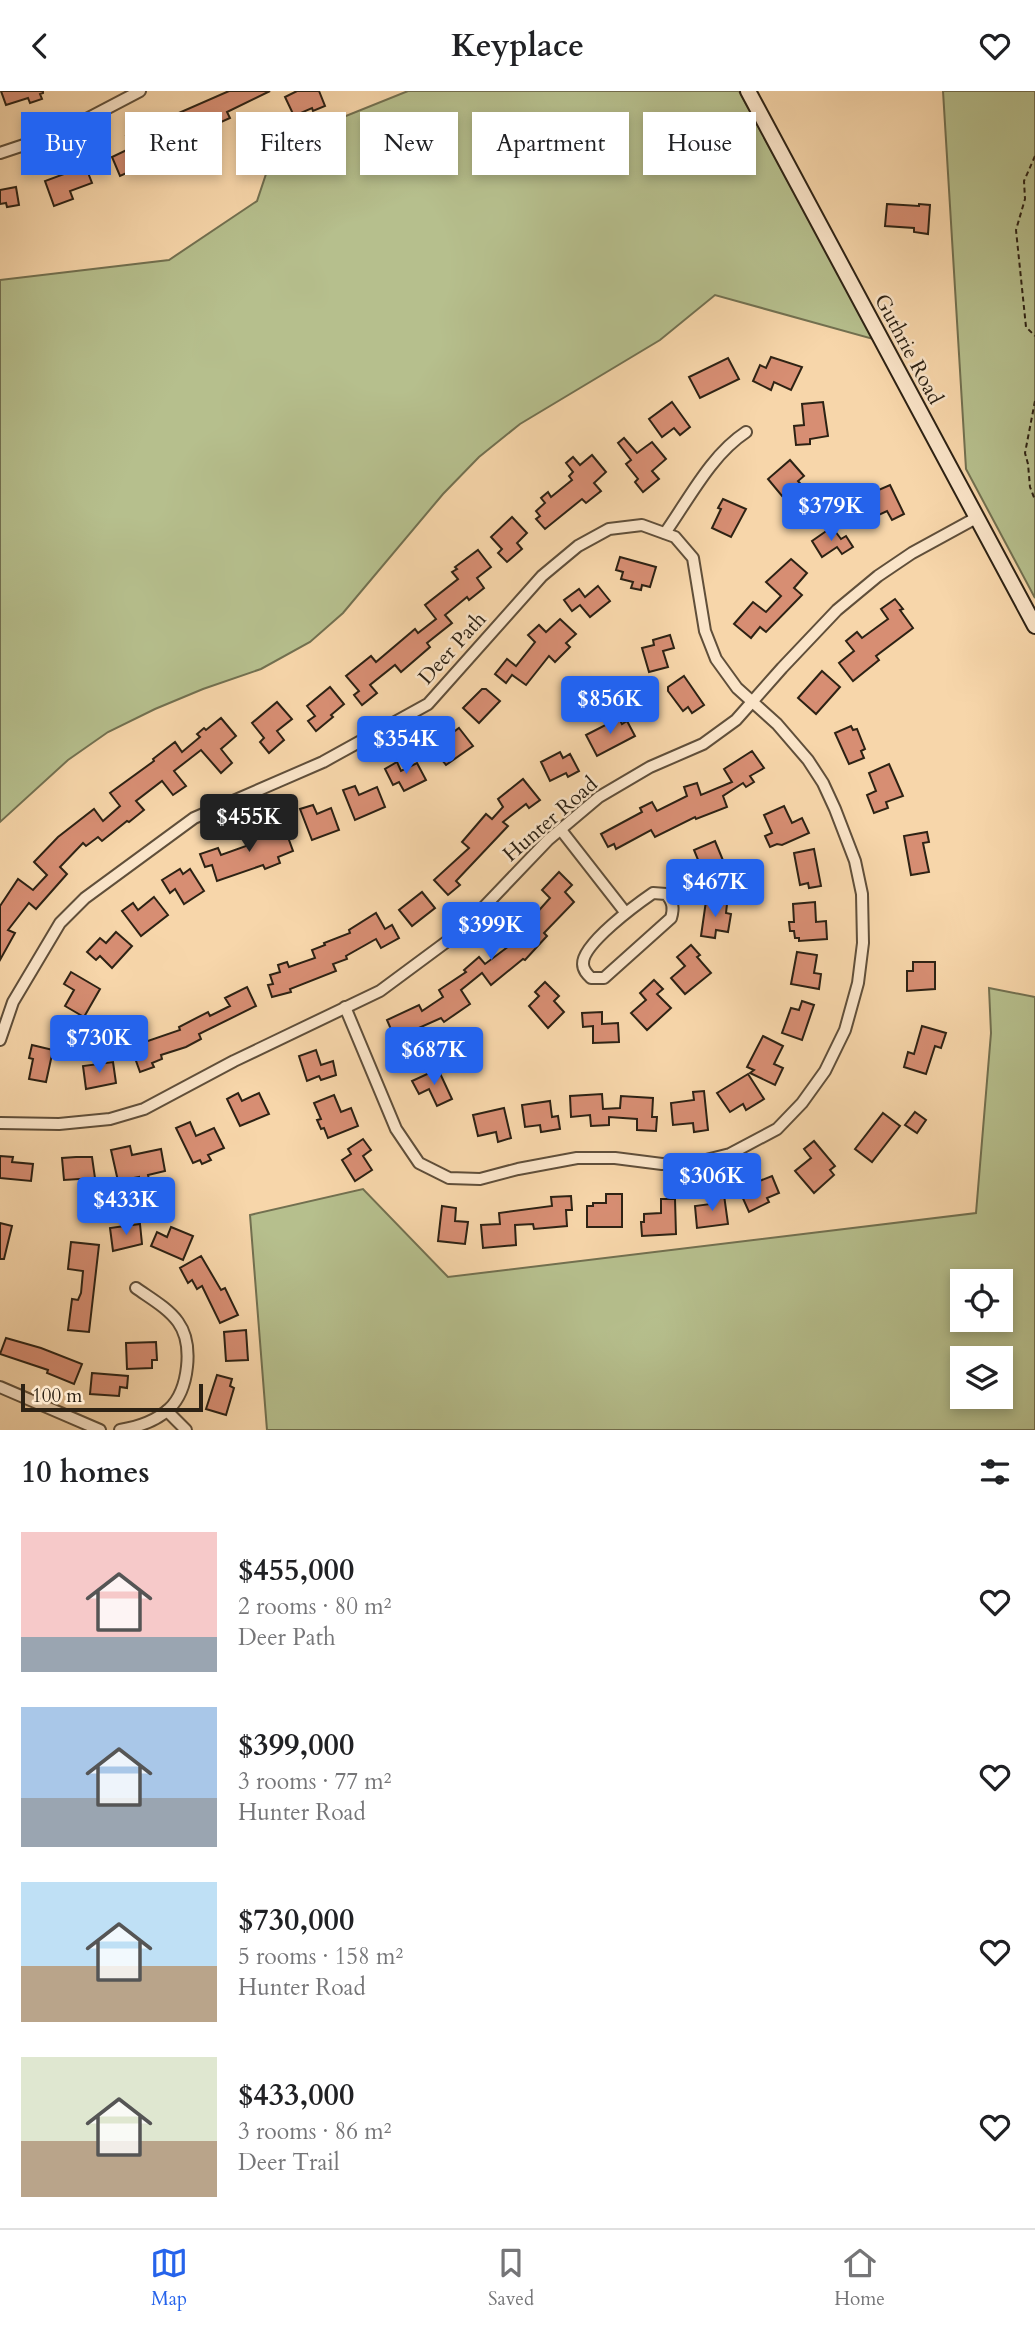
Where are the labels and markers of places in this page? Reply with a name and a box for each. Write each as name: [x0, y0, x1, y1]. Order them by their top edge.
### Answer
pin: $379K: [782, 483, 880, 543]
pin: $856K: [561, 677, 659, 736]
pin: $354K: [357, 717, 455, 776]
pin: $455K: [200, 795, 298, 854]
pin: $467K: [666, 859, 764, 919]
pin: $399K: [442, 903, 540, 962]
pin: $730K: [50, 1016, 148, 1075]
pin: $687K: [385, 1027, 483, 1087]
pin: $306K: [663, 1153, 761, 1213]
pin: $433K: [77, 1177, 175, 1237]

